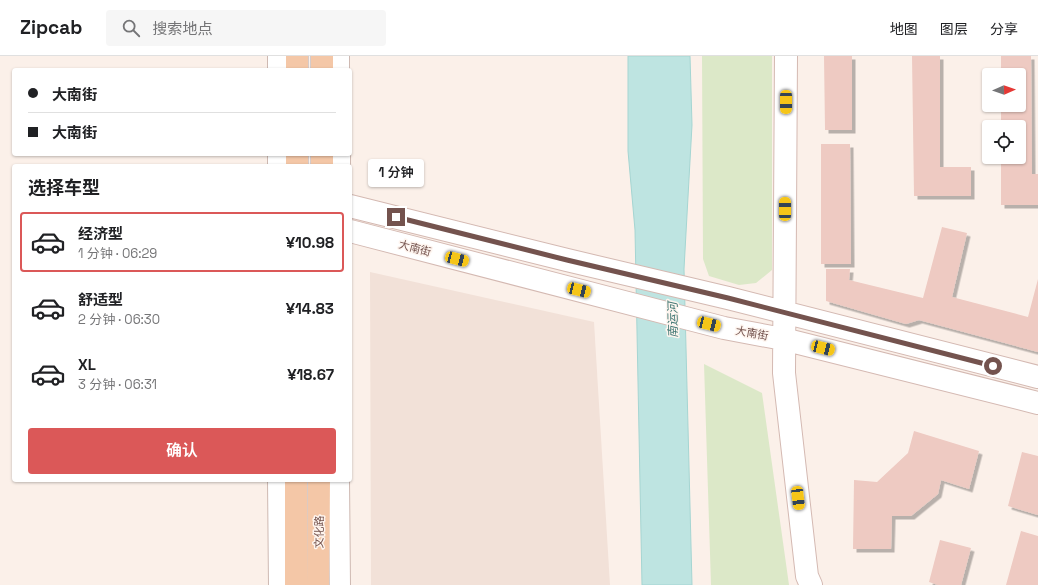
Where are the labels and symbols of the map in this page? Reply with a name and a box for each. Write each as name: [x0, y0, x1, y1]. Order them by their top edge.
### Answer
north arrow: [982, 68, 1026, 112]
car: [780, 90, 792, 114]
callout: 1 分钟: [368, 159, 424, 187]
car: [779, 197, 791, 221]
route end: [387, 208, 405, 226]
street label: 大南街: [397, 237, 433, 259]
car: [444, 250, 470, 268]
car: [566, 281, 592, 299]
water label: 南运河: [665, 300, 681, 338]
car: [696, 315, 722, 333]
street label: 大南街: [735, 323, 769, 343]
car: [810, 339, 836, 357]
route start: [984, 357, 1002, 375]
car: [791, 485, 805, 511]
street label: 文化路: [312, 515, 326, 549]

